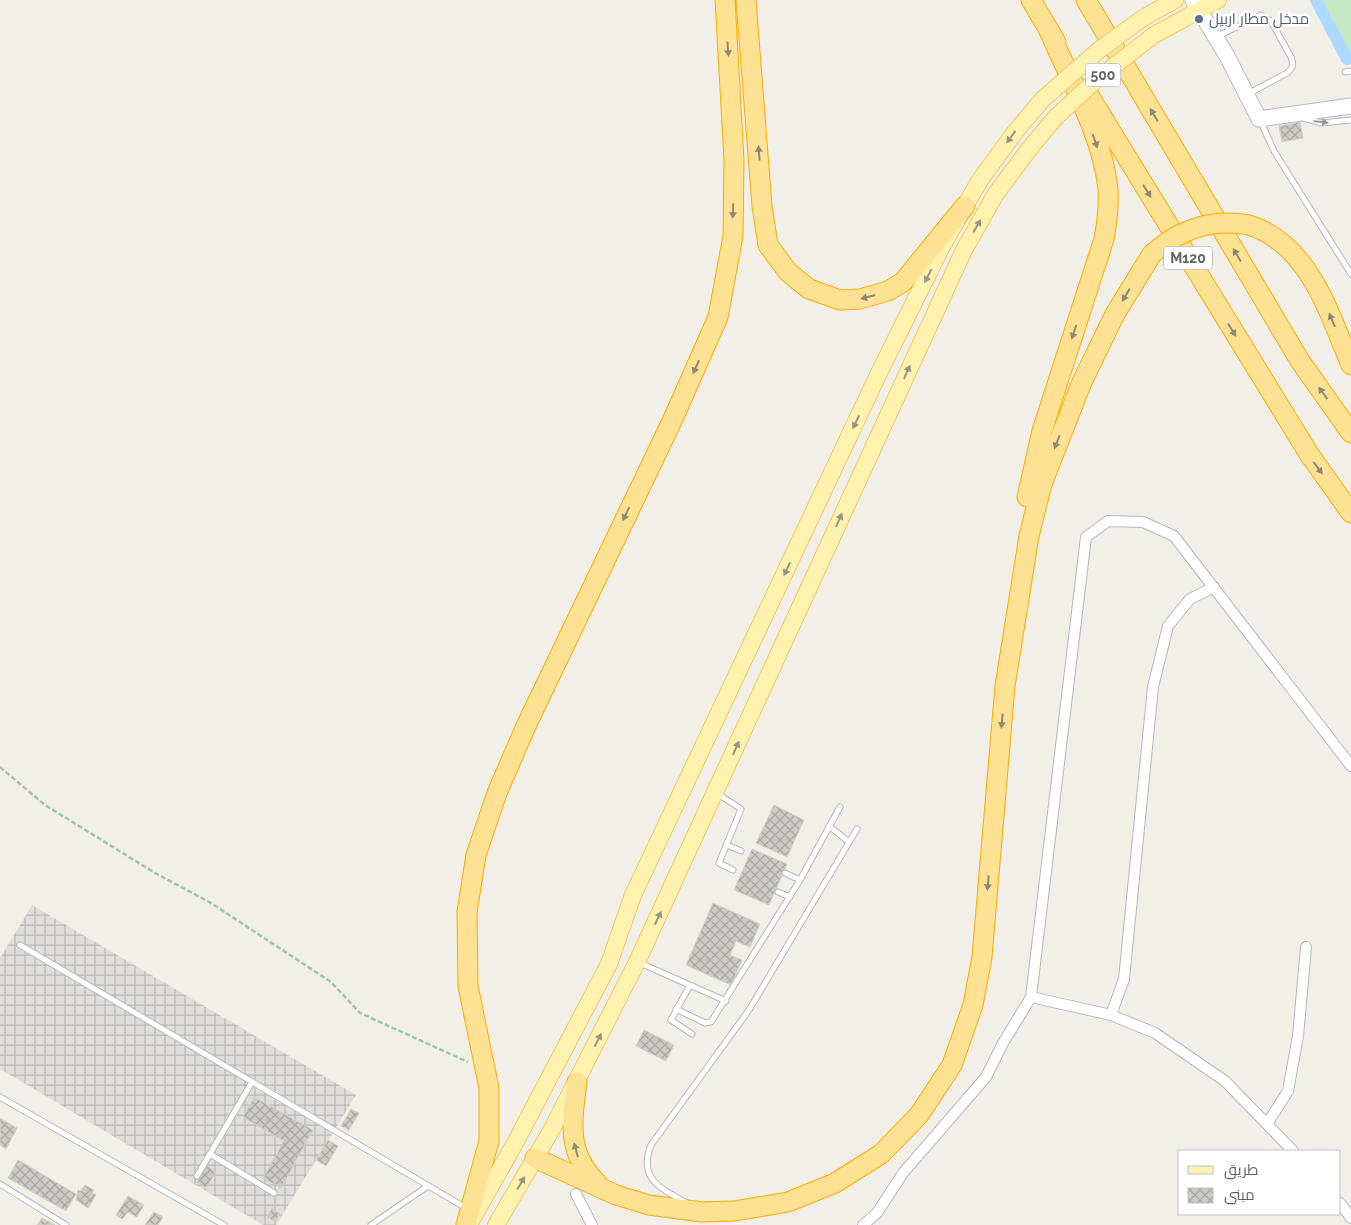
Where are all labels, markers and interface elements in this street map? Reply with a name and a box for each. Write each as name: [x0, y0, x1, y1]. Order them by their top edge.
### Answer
place label: مدخل مطار اربيل: [1209, 10, 1309, 29]
marker: مدخل مطار اربيل: [1193, 13, 1205, 25]
one-way arrow: [725, 41, 733, 57]
road number: 500: [1086, 64, 1120, 86]
one-way arrow: [1149, 109, 1158, 122]
one-way arrow: [1314, 118, 1330, 126]
one-way arrow: [1006, 130, 1017, 143]
one-way arrow: [1092, 134, 1100, 149]
one-way arrow: [754, 144, 762, 160]
one-way arrow: [1143, 185, 1152, 198]
one-way arrow: [729, 203, 737, 219]
one-way arrow: [973, 219, 982, 233]
road number: M120: [1164, 247, 1212, 270]
one-way arrow: [1232, 248, 1241, 261]
one-way arrow: [924, 269, 932, 283]
one-way arrow: [1122, 289, 1131, 302]
one-way arrow: [861, 293, 876, 301]
one-way arrow: [1327, 313, 1335, 327]
one-way arrow: [1228, 323, 1237, 336]
one-way arrow: [1069, 324, 1077, 339]
one-way arrow: [691, 360, 699, 374]
one-way arrow: [903, 365, 911, 379]
one-way arrow: [1318, 386, 1328, 400]
one-way arrow: [852, 415, 860, 429]
one-way arrow: [1053, 435, 1060, 450]
one-way arrow: [1313, 461, 1323, 475]
one-way arrow: [622, 507, 630, 521]
one-way arrow: [836, 513, 844, 527]
one-way arrow: [782, 562, 790, 576]
one-way arrow: [998, 713, 1006, 729]
one-way arrow: [732, 741, 740, 755]
one-way arrow: [984, 875, 992, 891]
one-way arrow: [654, 911, 662, 925]
one-way arrow: [594, 1033, 603, 1048]
one-way arrow: [572, 1143, 580, 1158]
legend: [1178, 1150, 1341, 1215]
text: طريق: [1224, 1161, 1258, 1180]
one-way arrow: [516, 1176, 525, 1190]
text: مبنى: [1224, 1186, 1255, 1205]

